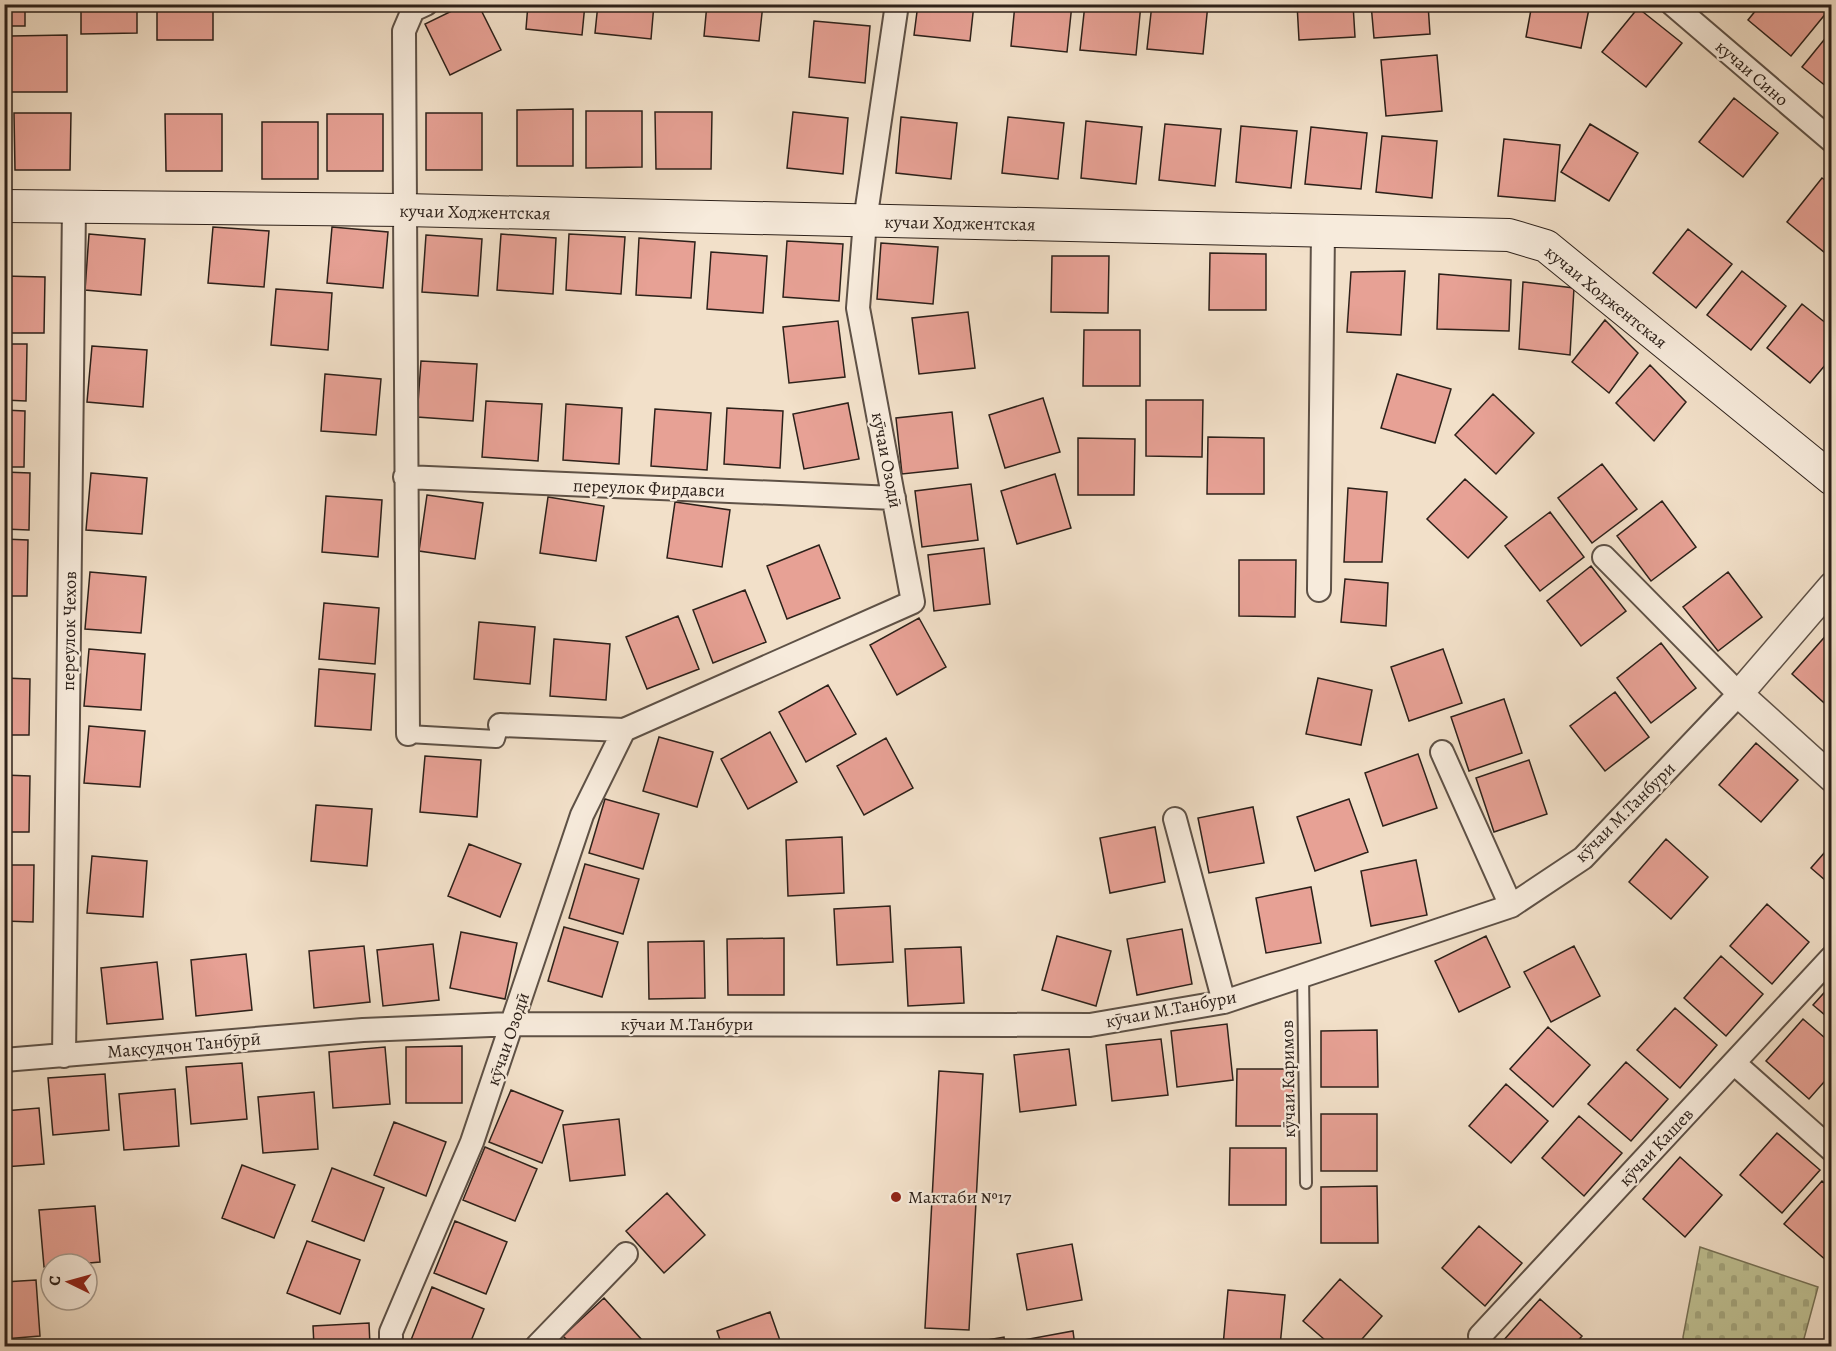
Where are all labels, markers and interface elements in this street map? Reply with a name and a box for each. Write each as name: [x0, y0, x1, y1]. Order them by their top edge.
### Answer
street label: кучаи Сино: [1710, 35, 1794, 111]
street label: кучаи Ходжентская: [399, 199, 551, 225]
street label: кучаи Ходжентская: [884, 210, 1036, 236]
street label: кучаи Ходжентская: [1540, 240, 1672, 354]
street label: кӯчаи Озодӣ: [866, 410, 908, 510]
street label: переулок Фирдавси: [573, 473, 725, 503]
street label: переулок Чехов: [56, 571, 82, 691]
street label: кӯчаи М.Танбури: [1570, 757, 1680, 867]
street label: кӯчаи М.Танбури: [1104, 985, 1238, 1033]
street label: кӯчаи Озодӣ: [481, 989, 535, 1089]
street label: кӯчаи М.Танбури: [621, 1012, 753, 1036]
street label: кӯчаи Каримов: [1275, 1020, 1301, 1138]
street label: Мақсудҷон Танбӯрӣ: [106, 1026, 262, 1064]
street label: кӯчаи Кашев: [1613, 1102, 1699, 1192]
place label: Мактаби №17: [908, 1185, 1012, 1209]
marker: Мактаби №17: [889, 1190, 903, 1204]
north arrow: [39, 1252, 99, 1312]
text: С: [44, 1275, 66, 1287]

